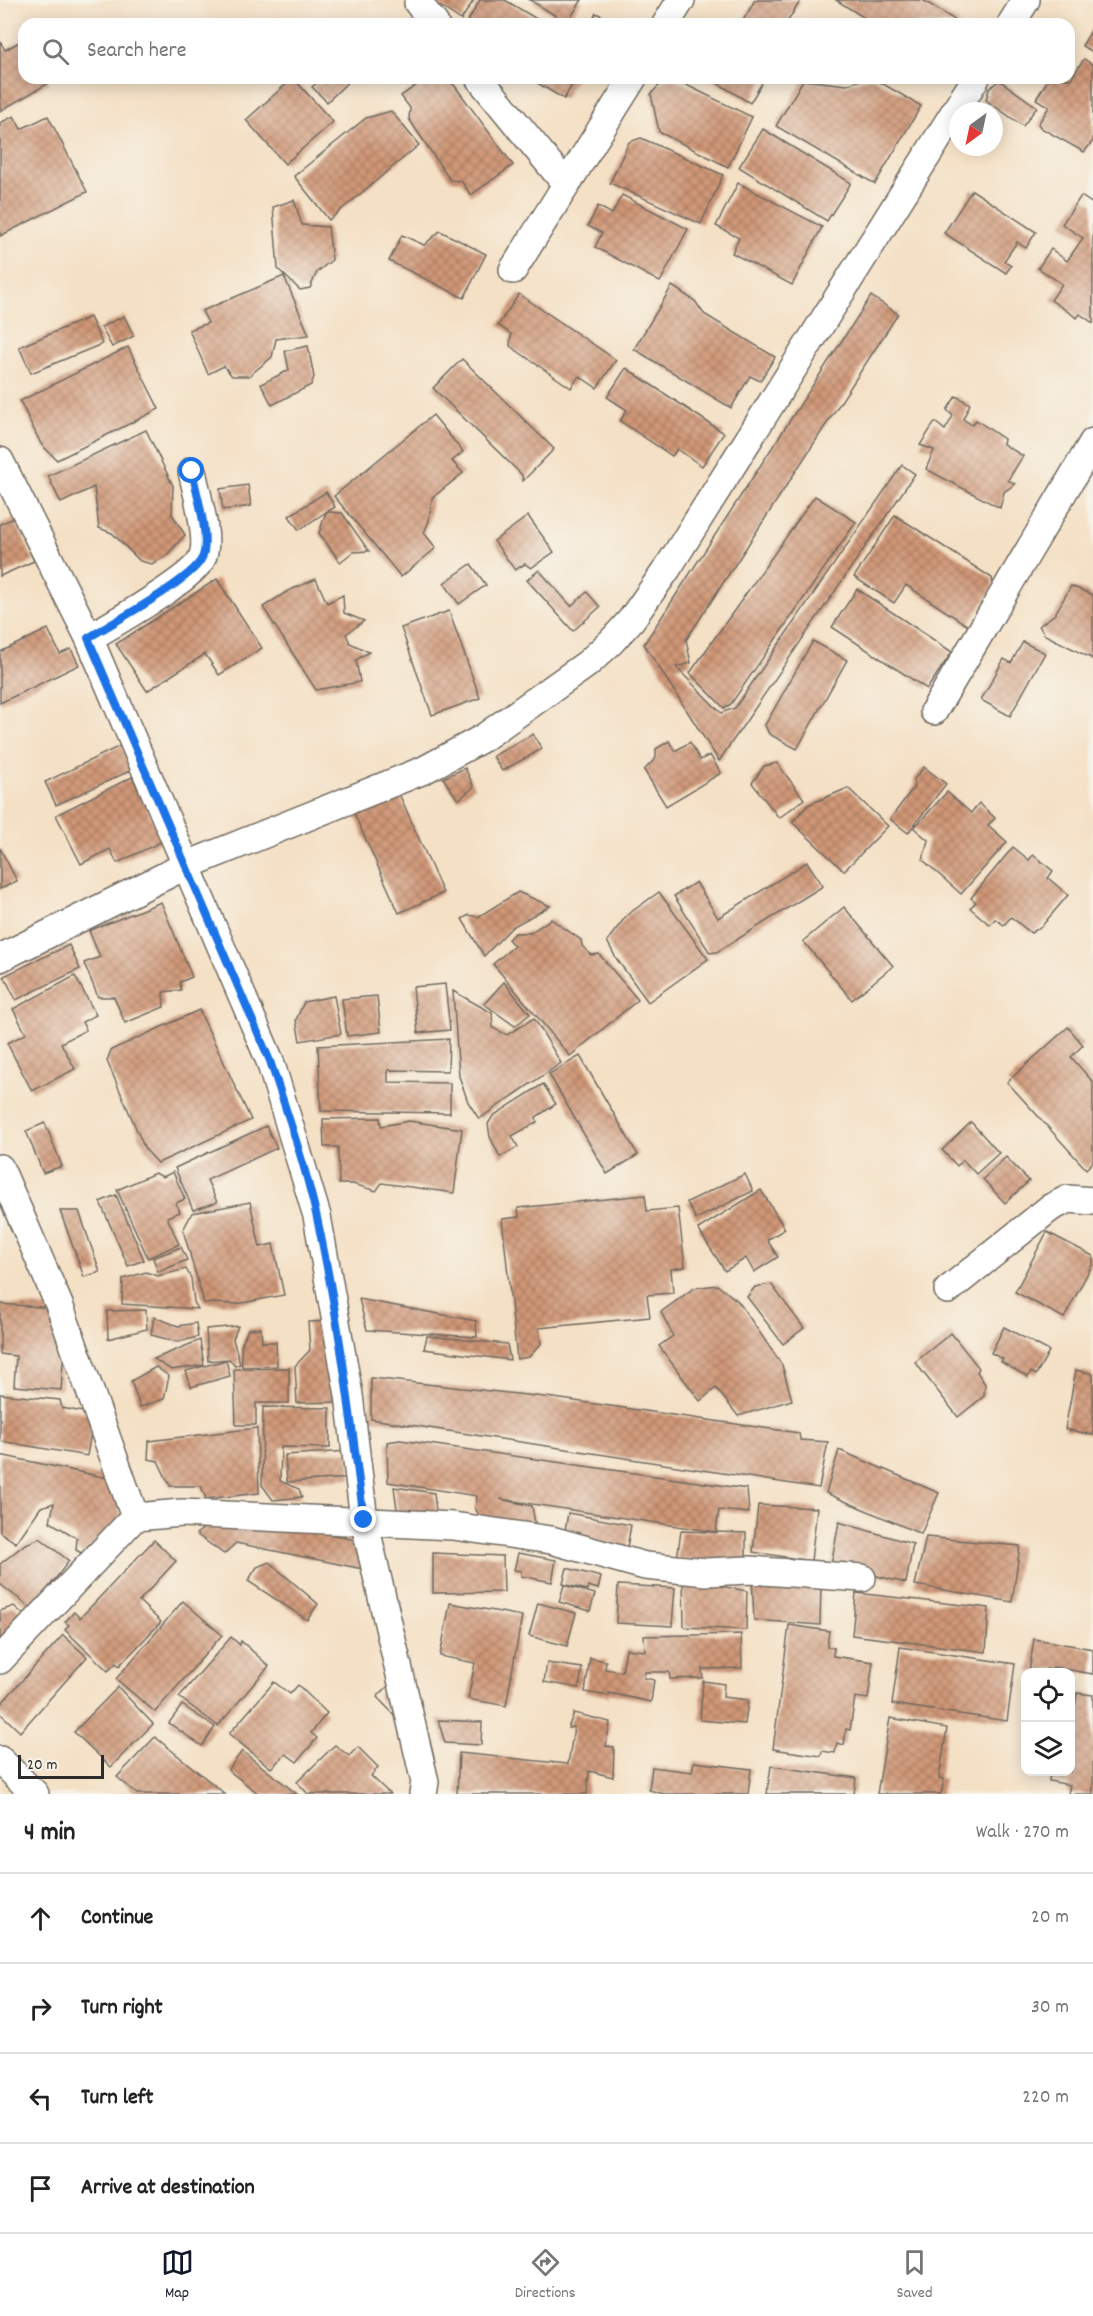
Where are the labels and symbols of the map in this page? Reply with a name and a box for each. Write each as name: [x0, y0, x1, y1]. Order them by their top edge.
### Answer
north arrow: [949, 102, 1003, 156]
route start: [178, 457, 204, 483]
route end: [350, 1506, 376, 1532]
scale bar: [18, 1752, 104, 1780]

